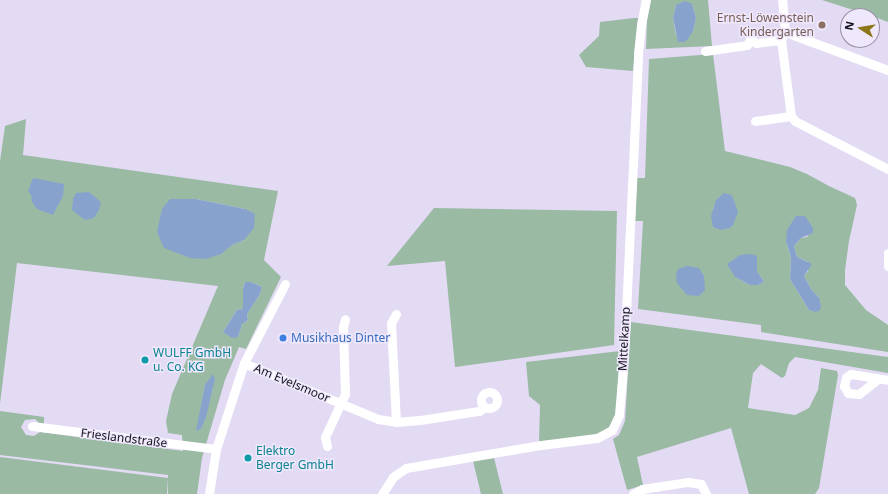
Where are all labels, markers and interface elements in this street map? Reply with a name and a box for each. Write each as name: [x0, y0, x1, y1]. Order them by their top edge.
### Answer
north arrow: [840, 8, 880, 48]
place label: Ernst-Löwenstein Kindergarten: [717, 11, 814, 39]
marker: Ernst-Löwenstein Kindergarten: [817, 20, 827, 30]
text: N: [840, 20, 857, 32]
street label: Mittelkamp: [615, 307, 633, 371]
place label: Musikhaus Dinter: [291, 331, 390, 345]
marker: Musikhaus Dinter: [278, 333, 288, 343]
place label: WULFF GmbH u. Co. KG: [153, 346, 231, 374]
marker: WULFF GmbH u. Co. KG: [140, 355, 150, 365]
street label: Am Evelsmoor: [252, 361, 332, 405]
street label: Frieslandstraße: [80, 426, 168, 450]
place label: Elektro Berger GmbH: [256, 444, 334, 472]
marker: Elektro Berger GmbH: [243, 453, 253, 463]

